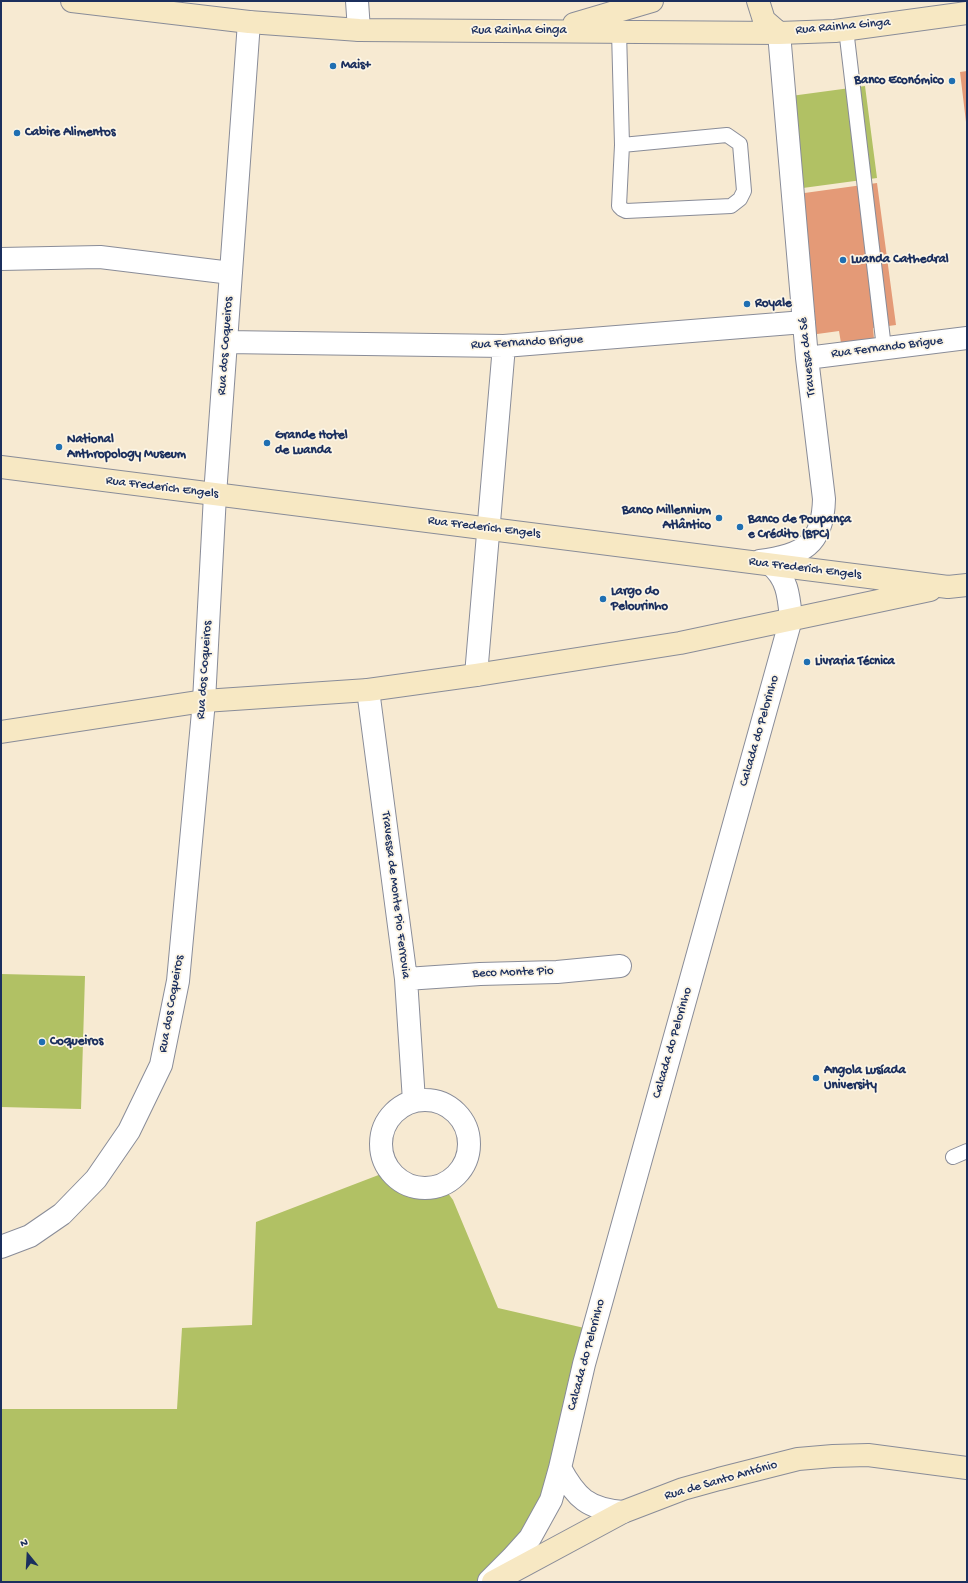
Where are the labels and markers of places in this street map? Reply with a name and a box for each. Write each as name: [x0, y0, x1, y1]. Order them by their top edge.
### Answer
place label: Mais+: [341, 58, 371, 74]
marker: Mais+: [328, 61, 338, 71]
place label: Banco Económico: [854, 73, 944, 89]
marker: Banco Económico: [947, 76, 957, 86]
place label: Cabire Alimentos: [25, 125, 116, 141]
marker: Cabire Alimentos: [12, 128, 22, 138]
place label: Luanda Cathedral: [851, 252, 949, 268]
marker: Luanda Cathedral: [838, 255, 848, 265]
place label: Royale: [755, 296, 792, 312]
marker: Royale: [742, 299, 752, 309]
place label: Grande Hotel de Luanda: [275, 428, 348, 459]
place label: National Anthropology Museum: [67, 432, 186, 463]
marker: Grande Hotel de Luanda: [262, 438, 272, 448]
marker: National Anthropology Museum: [54, 442, 64, 452]
place label: Banco Millennium Atlântico: [622, 503, 711, 534]
place label: Banco de Poupança e Crédito (BPC): [748, 512, 851, 543]
marker: Banco Millennium Atlântico: [714, 513, 724, 523]
marker: Banco de Poupança e Crédito (BPC): [735, 522, 745, 532]
place label: Largo do Pelourinho: [611, 584, 668, 615]
marker: Largo do Pelourinho: [598, 594, 608, 604]
place label: Livraria Técnica: [815, 654, 895, 670]
marker: Livraria Técnica: [802, 657, 812, 667]
place label: Coqueiros: [50, 1034, 103, 1050]
marker: Coqueiros: [37, 1037, 47, 1047]
place label: Angola Lusíada University: [824, 1063, 906, 1094]
marker: Angola Lusíada University: [811, 1073, 821, 1083]

